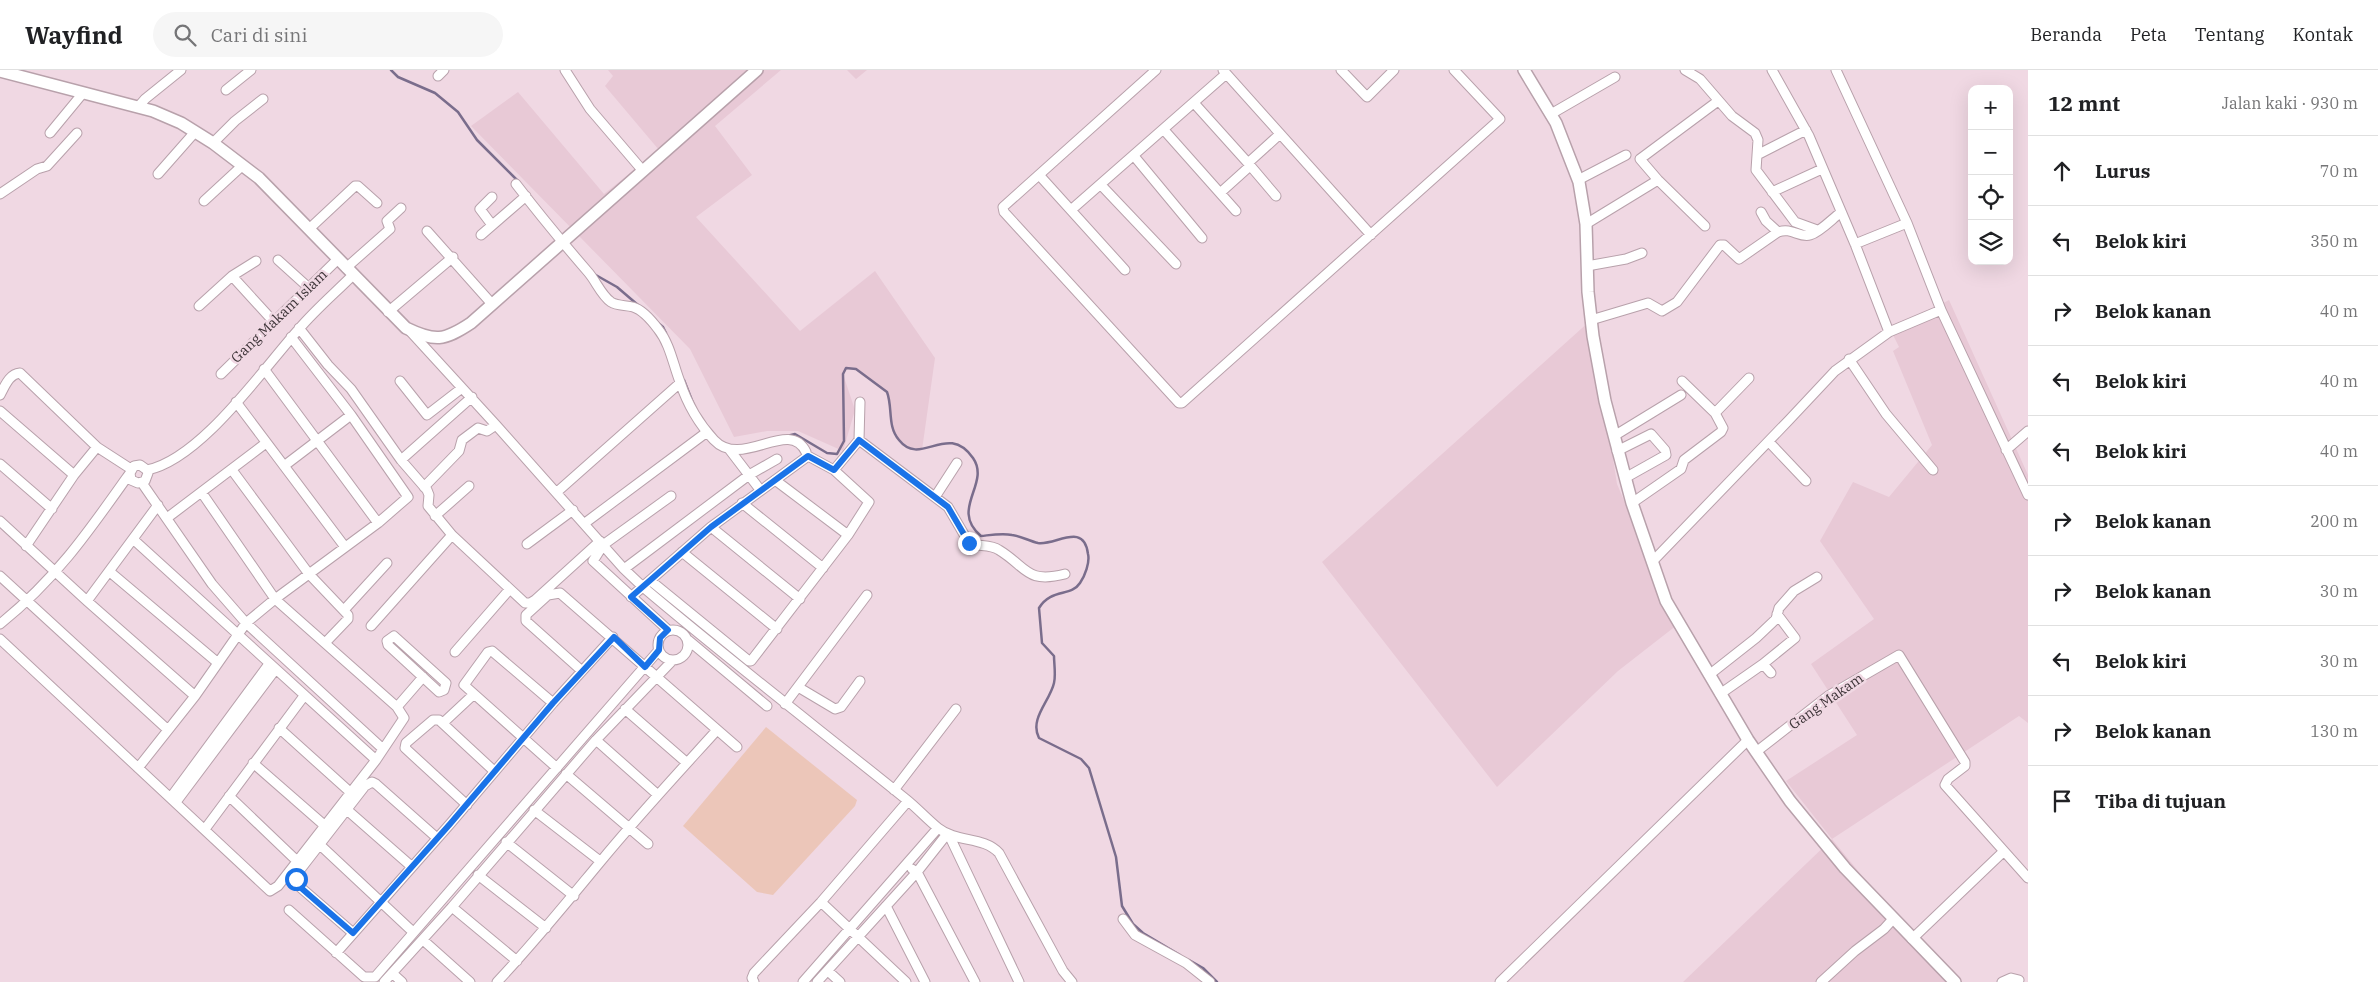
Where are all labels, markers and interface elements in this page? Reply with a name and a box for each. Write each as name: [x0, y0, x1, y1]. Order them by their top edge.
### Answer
search box: [153, 12, 503, 57]
text: Wayfind: [25, 19, 123, 51]
icon: search: [171, 21, 199, 49]
text: Cari di sini: [211, 23, 307, 47]
text: Beranda: [2030, 23, 2102, 46]
text: Peta: [2130, 23, 2167, 46]
text: Tentang: [2195, 23, 2264, 46]
text: Kontak: [2292, 23, 2353, 46]
map controls: [1968, 85, 2013, 265]
button: +: [1968, 85, 2013, 130]
text: 12 mnt: [2048, 89, 2120, 117]
text: Jalan kaki · 930 m: [2222, 93, 2358, 113]
button: −: [1968, 130, 2013, 175]
icon: ahead: [2048, 157, 2076, 185]
text: Lurus: [2095, 159, 2150, 183]
text: 70 m: [2320, 161, 2358, 181]
button: locate: [1968, 175, 2013, 220]
button: layers: [1968, 220, 2013, 265]
icon: left: [2048, 227, 2076, 255]
text: Belok kiri: [2095, 229, 2187, 253]
text: 350 m: [2310, 231, 2358, 251]
street label: Gang Makam Islam: [227, 265, 331, 367]
icon: right: [2048, 297, 2076, 325]
text: Belok kanan: [2095, 299, 2211, 323]
text: 40 m: [2320, 301, 2358, 321]
icon: left: [2048, 367, 2076, 395]
text: Belok kiri: [2095, 369, 2187, 393]
text: 40 m: [2320, 371, 2358, 391]
icon: left: [2048, 437, 2076, 465]
text: Belok kiri: [2095, 439, 2187, 463]
text: 40 m: [2320, 441, 2358, 461]
icon: right: [2048, 507, 2076, 535]
text: Belok kanan: [2095, 509, 2211, 533]
text: 200 m: [2310, 511, 2358, 531]
route end: [958, 532, 981, 555]
icon: right: [2048, 577, 2076, 605]
text: Belok kanan: [2095, 579, 2211, 603]
text: 30 m: [2320, 581, 2358, 601]
icon: left: [2048, 647, 2076, 675]
text: Belok kiri: [2095, 649, 2187, 673]
text: 30 m: [2320, 651, 2358, 671]
street label: Gang Makam: [1785, 669, 1867, 733]
icon: right: [2048, 717, 2076, 745]
text: Belok kanan: [2095, 719, 2211, 743]
text: 130 m: [2310, 721, 2358, 741]
icon: arrive: [2048, 787, 2076, 815]
text: Tiba di tujuan: [2095, 789, 2226, 813]
route start: [285, 868, 308, 891]

